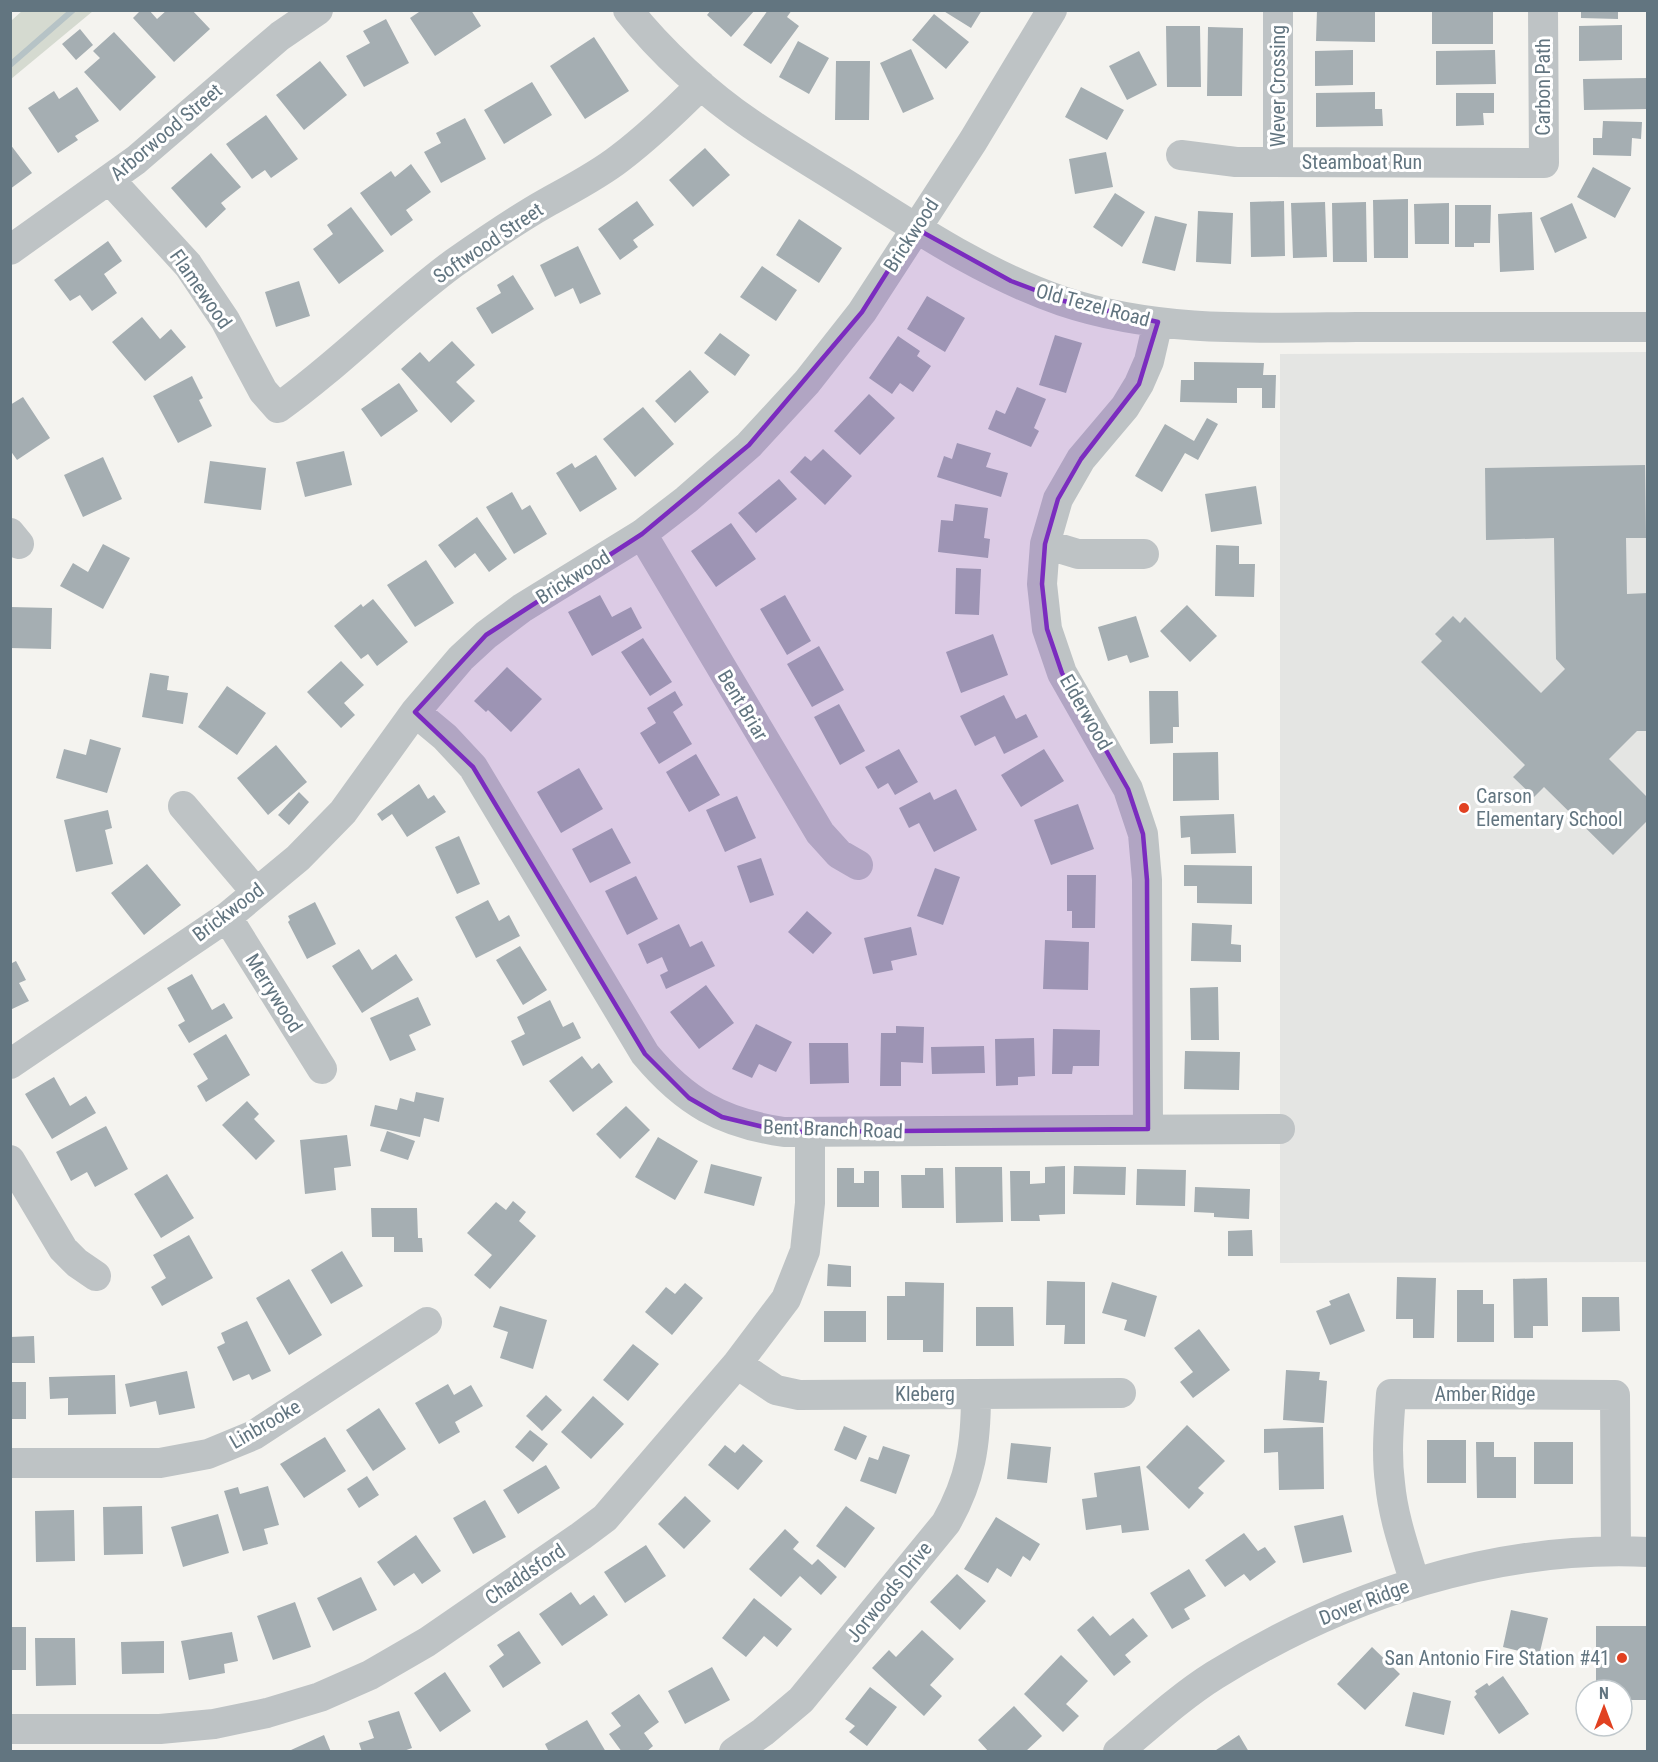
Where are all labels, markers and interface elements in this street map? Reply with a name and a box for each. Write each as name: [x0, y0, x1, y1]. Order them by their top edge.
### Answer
street label: Wever Crossing: [1266, 25, 1290, 147]
street label: Carbon Path: [1531, 38, 1555, 136]
street label: Arborwood Street: [105, 78, 227, 186]
street label: Steamboat Run: [1302, 150, 1422, 174]
street label: Brickwood: [878, 194, 944, 276]
street label: Softwood Street: [429, 197, 547, 288]
street label: Flamewood: [165, 245, 237, 333]
street label: Old Tezel Road: [1033, 278, 1153, 332]
street label: Brickwood: [532, 545, 614, 609]
street label: Bent Briar: [713, 665, 773, 745]
street label: Elderwood: [1055, 670, 1117, 754]
place label: Carson Elementary School: [1476, 784, 1623, 831]
marker: Carson Elementary School: [1457, 801, 1471, 815]
street label: Brickwood: [188, 877, 268, 947]
street label: Merrywood: [240, 949, 308, 1037]
street label: Bent Branch Road: [763, 1115, 903, 1143]
street label: Kleberg: [895, 1382, 955, 1406]
street label: Amber Ridge: [1435, 1382, 1535, 1406]
street label: Linbrooke: [225, 1394, 305, 1454]
street label: Jorwoods Drive: [841, 1537, 937, 1647]
street label: Chaddsford: [480, 1538, 570, 1610]
street label: Dover Ridge: [1316, 1574, 1412, 1630]
place label: San Antonio Fire Station #41: [1384, 1646, 1610, 1670]
marker: San Antonio Fire Station #41: [1615, 1651, 1629, 1665]
north arrow: [1574, 1678, 1634, 1738]
text: N: [1599, 1684, 1609, 1703]

